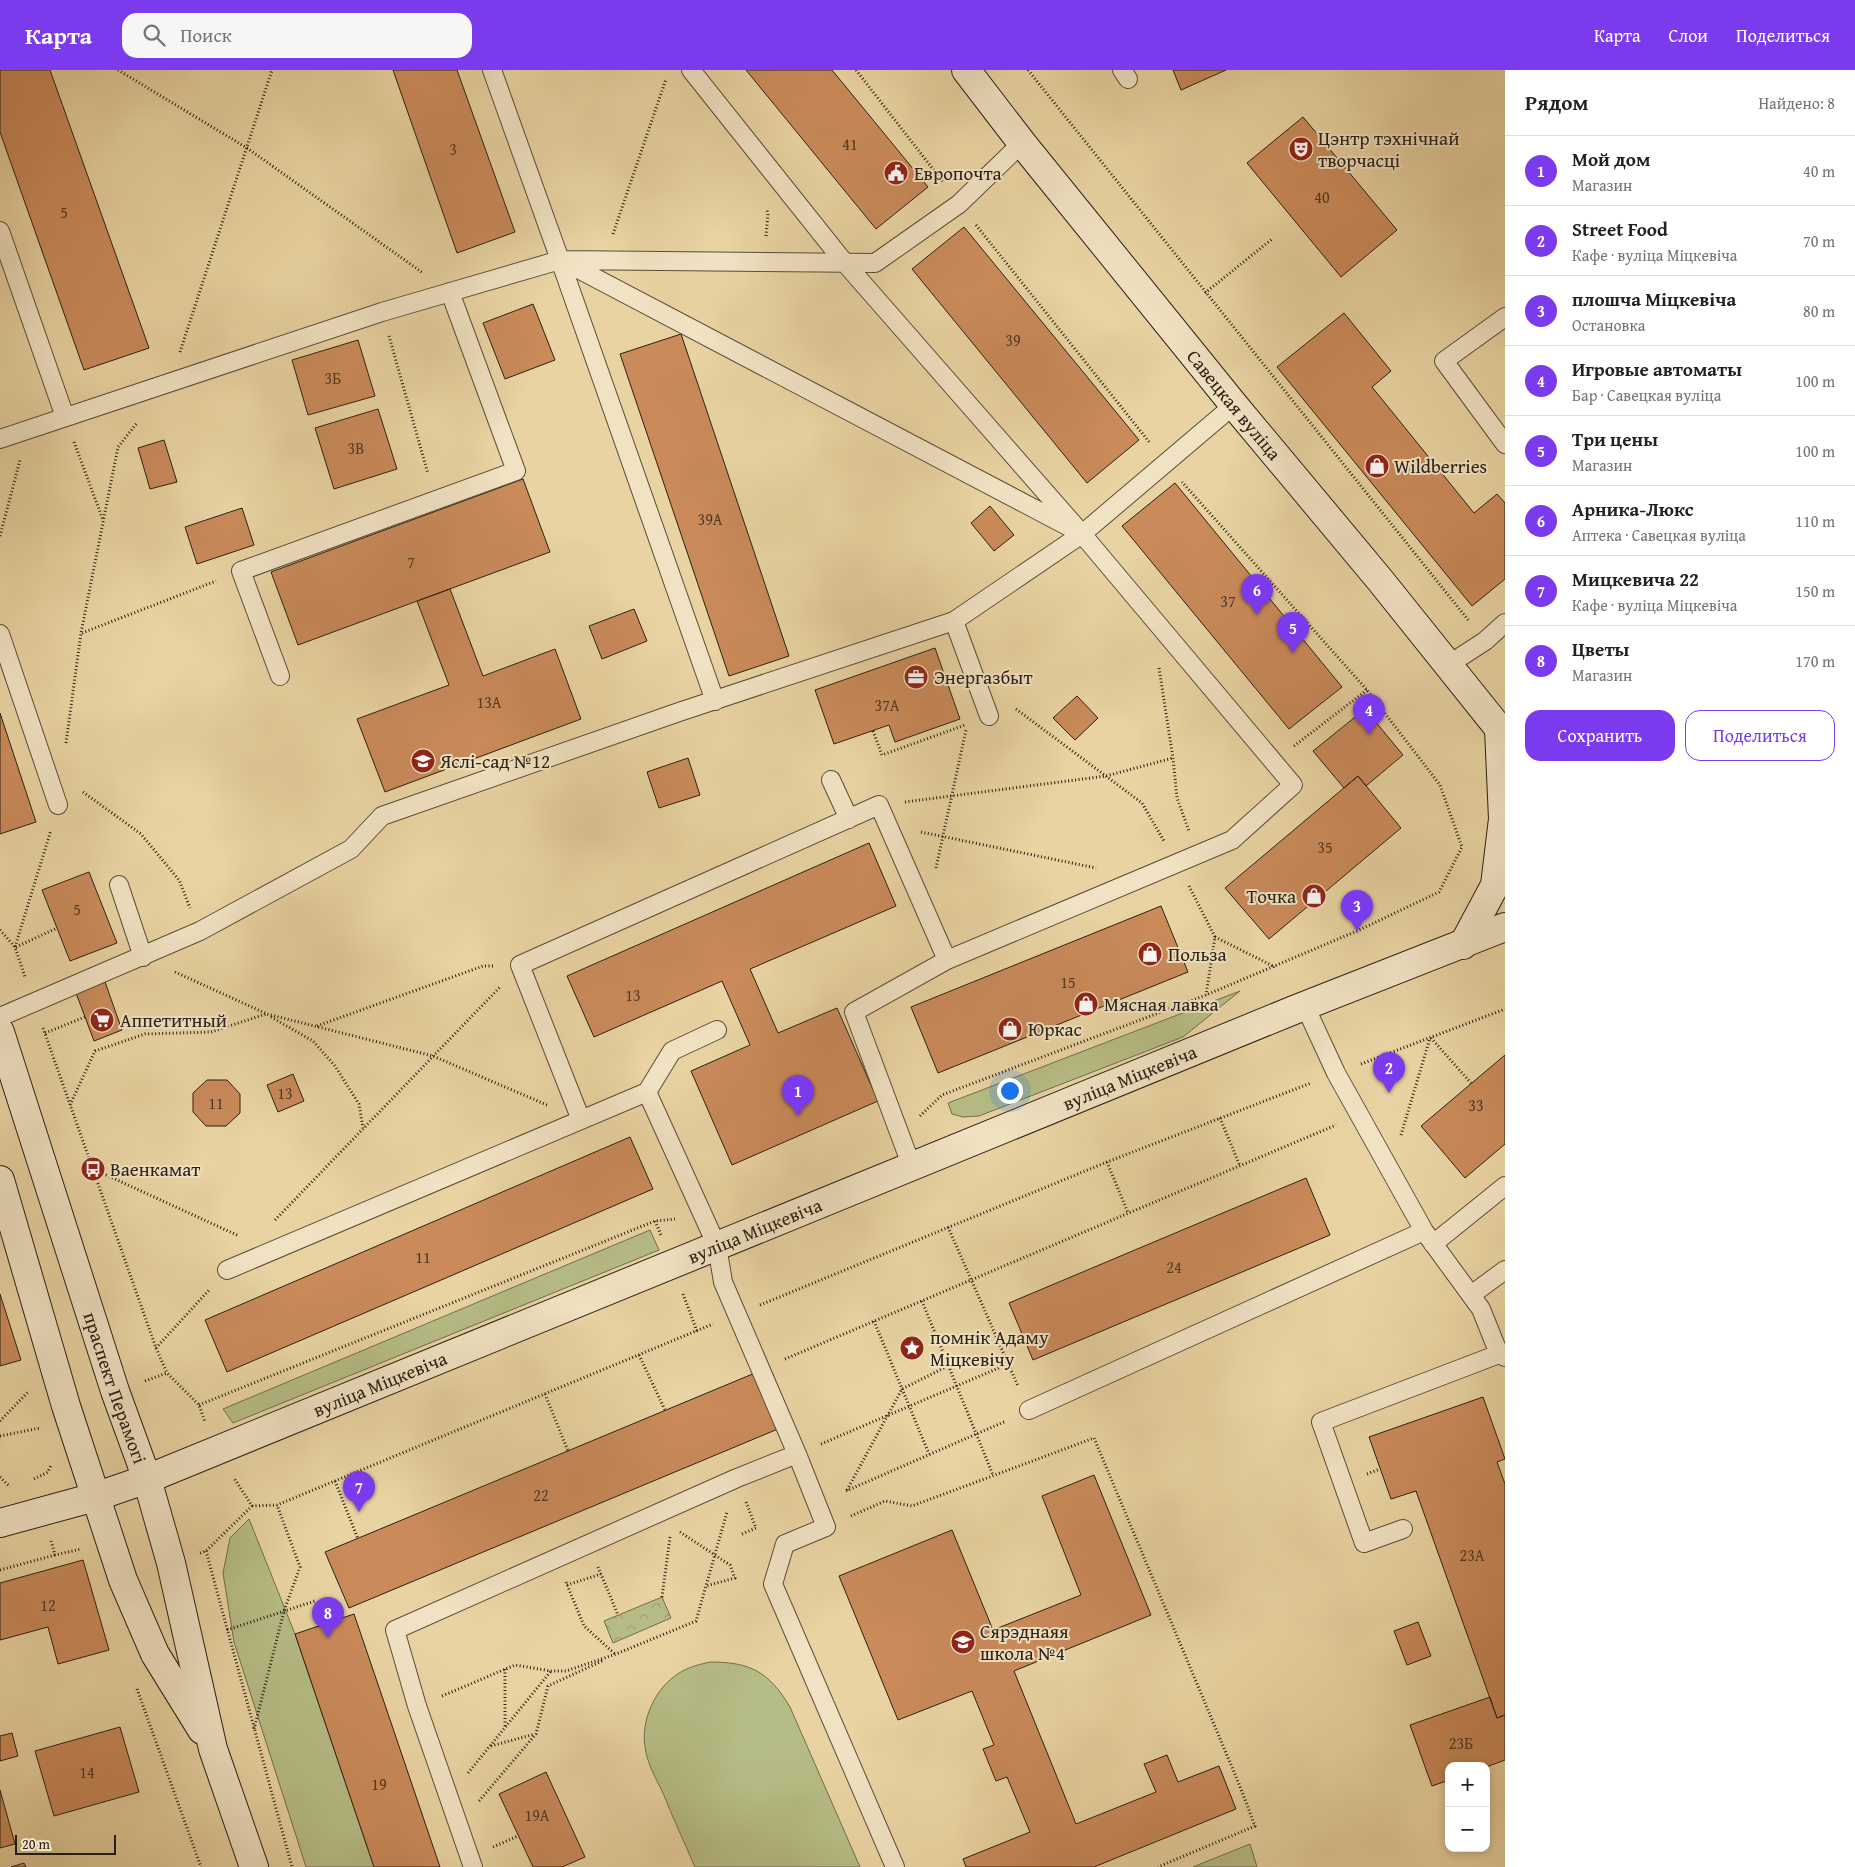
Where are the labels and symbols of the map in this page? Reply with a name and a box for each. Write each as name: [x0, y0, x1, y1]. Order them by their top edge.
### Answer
place label: Цэнтр тэхнічнай творчасці: [1318, 124, 1459, 174]
house number: 41: [842, 132, 858, 156]
theatre icon: Цэнтр тэхнічнай творчасці: [1288, 136, 1314, 162]
house number: 3: [449, 137, 457, 161]
place label: Европочта: [914, 159, 1002, 187]
public building icon: Европочта: [883, 160, 909, 186]
house number: 40: [1314, 185, 1330, 209]
house number: 5: [60, 200, 68, 224]
house number: 39: [1005, 328, 1021, 352]
street label: Савецкая вуліца: [1180, 343, 1288, 466]
house number: 3Б: [325, 366, 341, 390]
house number: 3В: [348, 436, 364, 460]
place label: Wildberries: [1394, 452, 1487, 480]
shop icon: Wildberries: [1364, 453, 1390, 479]
house number: 39А: [697, 507, 723, 531]
house number: 7: [407, 550, 415, 574]
pin: 6: [1241, 574, 1273, 615]
house number: 37: [1220, 589, 1236, 613]
pin: 5: [1277, 612, 1309, 653]
place label: Энергазбыт: [934, 663, 1033, 691]
office icon: Энергазбыт: [903, 664, 929, 690]
house number: 13А: [476, 690, 502, 714]
house number: 37А: [874, 693, 900, 717]
pin: 4: [1353, 694, 1385, 735]
place label: Яслі-сад №12: [439, 747, 550, 775]
school or university icon: Яслі-сад №12: [410, 748, 436, 774]
house number: 35: [1317, 835, 1333, 859]
place label: Точка: [1246, 882, 1296, 910]
shop icon: Точка: [1301, 883, 1327, 909]
pin: 3: [1341, 890, 1373, 931]
house number: 5: [73, 897, 81, 921]
place label: Польза: [1168, 940, 1227, 968]
shop icon: Польза: [1137, 941, 1163, 967]
house number: 15: [1060, 970, 1076, 994]
house number: 13: [625, 983, 641, 1007]
place label: Мясная лавка: [1104, 990, 1219, 1018]
shop icon: Мясная лавка: [1073, 991, 1099, 1017]
place label: Аппетитный: [120, 1006, 227, 1034]
supermarket icon: Аппетитный: [89, 1007, 115, 1033]
place label: Юркас: [1028, 1015, 1082, 1043]
shop icon: Юркас: [997, 1016, 1023, 1042]
street label: вуліца Міцкевіча: [1058, 1037, 1201, 1117]
pin: 2: [1373, 1052, 1405, 1093]
pin: 1: [782, 1075, 814, 1116]
your location: [997, 1078, 1023, 1104]
house number: 13: [277, 1081, 293, 1105]
house number: 11: [208, 1091, 224, 1115]
house number: 33: [1468, 1093, 1484, 1117]
place label: Ваенкамат: [110, 1155, 201, 1183]
bus stop icon: Ваенкамат: [80, 1156, 106, 1182]
street label: вуліца Міцкевіча: [683, 1191, 826, 1270]
house number: 11: [415, 1245, 431, 1269]
house number: 24: [1166, 1255, 1182, 1279]
street label: праспект Перамогі: [77, 1308, 154, 1468]
place label: помнік Адаму Міцкевічу: [930, 1323, 1049, 1373]
place icon: помнік Адаму Міцкевічу: [899, 1335, 925, 1361]
street label: вуліца Міцкевіча: [308, 1344, 451, 1424]
pin: 7: [343, 1471, 375, 1512]
house number: 22: [533, 1483, 549, 1507]
house number: 23А: [1459, 1543, 1485, 1567]
house number: 12: [40, 1593, 56, 1617]
pin: 8: [312, 1597, 344, 1638]
place label: Сярэднаяя школа №4: [980, 1617, 1069, 1667]
school or university icon: Сярэднаяя школа №4: [950, 1629, 976, 1655]
house number: 23Б: [1449, 1731, 1473, 1755]
house number: 14: [79, 1760, 95, 1784]
house number: 19: [371, 1772, 387, 1796]
house number: 19А: [524, 1803, 550, 1827]
scale bar: [15, 1832, 116, 1855]

